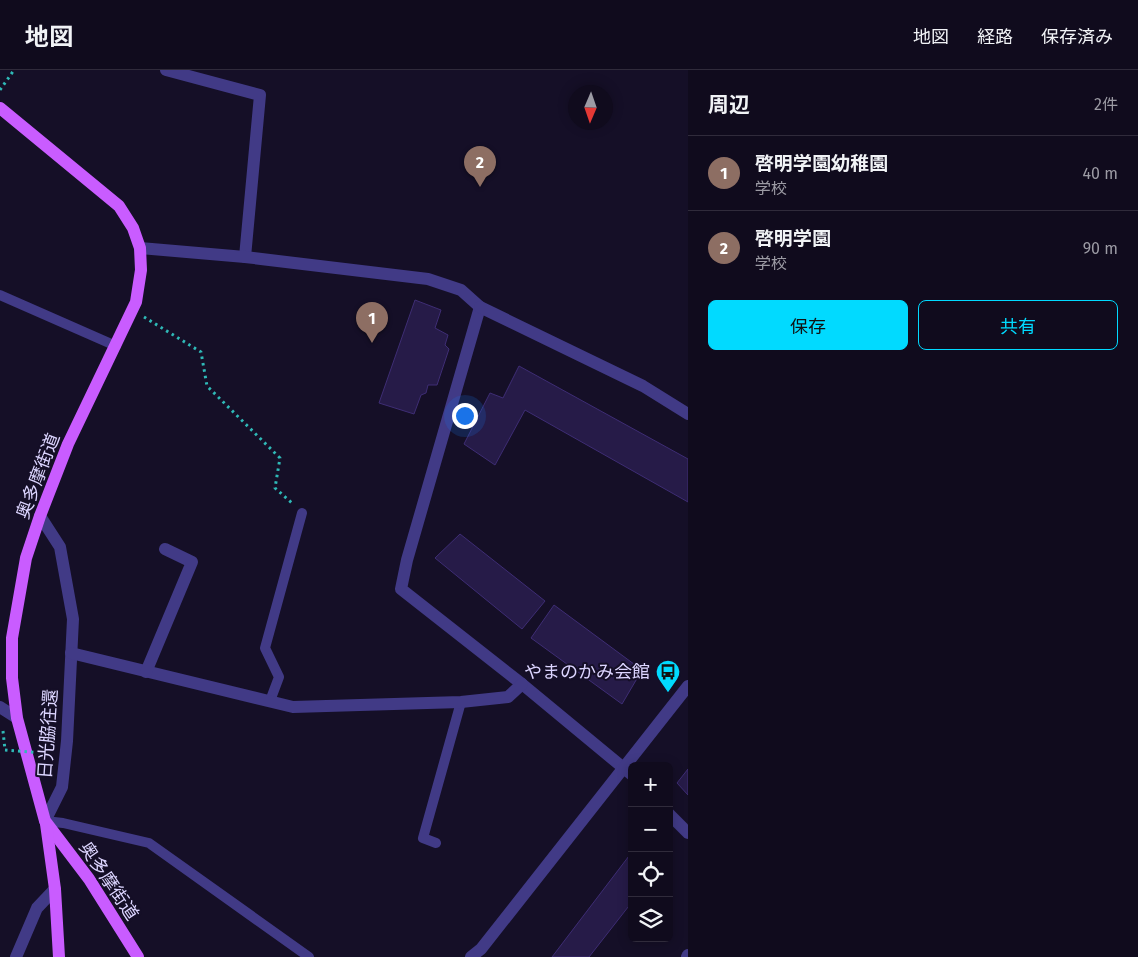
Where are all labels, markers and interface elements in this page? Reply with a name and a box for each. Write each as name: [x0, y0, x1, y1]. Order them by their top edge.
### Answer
text: 地図: [25, 23, 73, 51]
text: 地図: [913, 26, 949, 48]
text: 経路: [977, 26, 1013, 48]
text: 保存済み: [1041, 26, 1113, 48]
north arrow: [568, 85, 613, 130]
text: 周辺: [708, 92, 750, 118]
text: 2件: [1094, 95, 1118, 114]
pin: 2: [464, 146, 496, 187]
text: 啓明学園幼稚園: [755, 152, 888, 175]
text: 1: [720, 164, 728, 183]
text: 40 m: [1083, 164, 1118, 183]
text: 学校: [755, 179, 787, 198]
text: 啓明学園: [755, 227, 831, 250]
text: 2: [720, 239, 728, 258]
text: 90 m: [1083, 239, 1118, 258]
text: 学校: [755, 254, 787, 273]
button: 保存: [708, 300, 908, 350]
button: 共有: [918, 300, 1118, 350]
pin: 1: [356, 302, 388, 343]
your location: [452, 403, 478, 429]
street label: 奥多摩街道: [12, 430, 64, 522]
bus stop icon: やまのかみ会館: [655, 659, 681, 693]
place label: やまのかみ会館: [524, 661, 650, 683]
street label: 日光脇往還: [34, 688, 62, 780]
map controls: [628, 762, 673, 942]
button: +: [628, 762, 673, 807]
button: −: [628, 807, 673, 852]
street label: 奥多摩街道: [75, 838, 143, 924]
button: locate: [628, 852, 673, 897]
button: layers: [628, 897, 673, 942]

